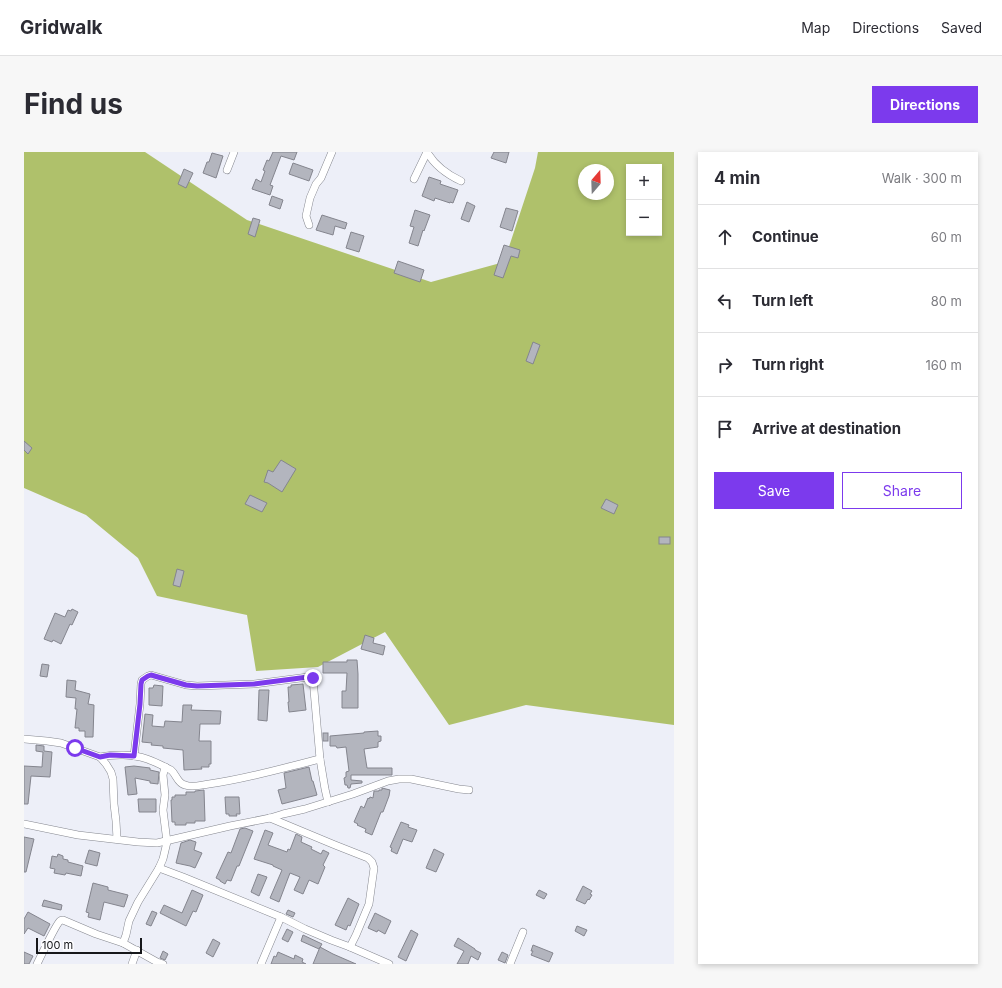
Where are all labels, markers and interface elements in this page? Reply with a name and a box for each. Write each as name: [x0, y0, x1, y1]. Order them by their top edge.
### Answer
text: Gridwalk: [20, 16, 103, 39]
text: Map: [801, 19, 830, 36]
text: Directions: [852, 19, 919, 36]
text: Saved: [941, 19, 982, 36]
button: Directions: [872, 86, 978, 123]
text: Find us: [24, 87, 123, 121]
north arrow: [578, 164, 614, 200]
map controls: [626, 164, 662, 236]
button: +: [626, 164, 662, 200]
text: 4 min: [714, 168, 760, 188]
text: Walk · 300 m: [882, 170, 962, 186]
button: −: [626, 200, 662, 236]
icon: ahead: [714, 226, 736, 248]
text: Continue: [752, 227, 819, 246]
text: 60 m: [931, 229, 962, 245]
icon: left: [714, 290, 736, 312]
text: Turn left: [752, 291, 813, 310]
text: 80 m: [931, 293, 962, 309]
icon: right: [714, 354, 736, 376]
text: Turn right: [752, 355, 824, 374]
text: 160 m: [925, 357, 962, 373]
icon: arrive: [714, 418, 736, 440]
text: Arrive at destination: [752, 419, 901, 438]
button: Save: [714, 472, 834, 509]
button: Share: [842, 472, 962, 509]
route end: [304, 669, 322, 687]
route start: [66, 739, 84, 757]
scale bar: [36, 936, 142, 955]
text: 100 m: [42, 938, 73, 952]

